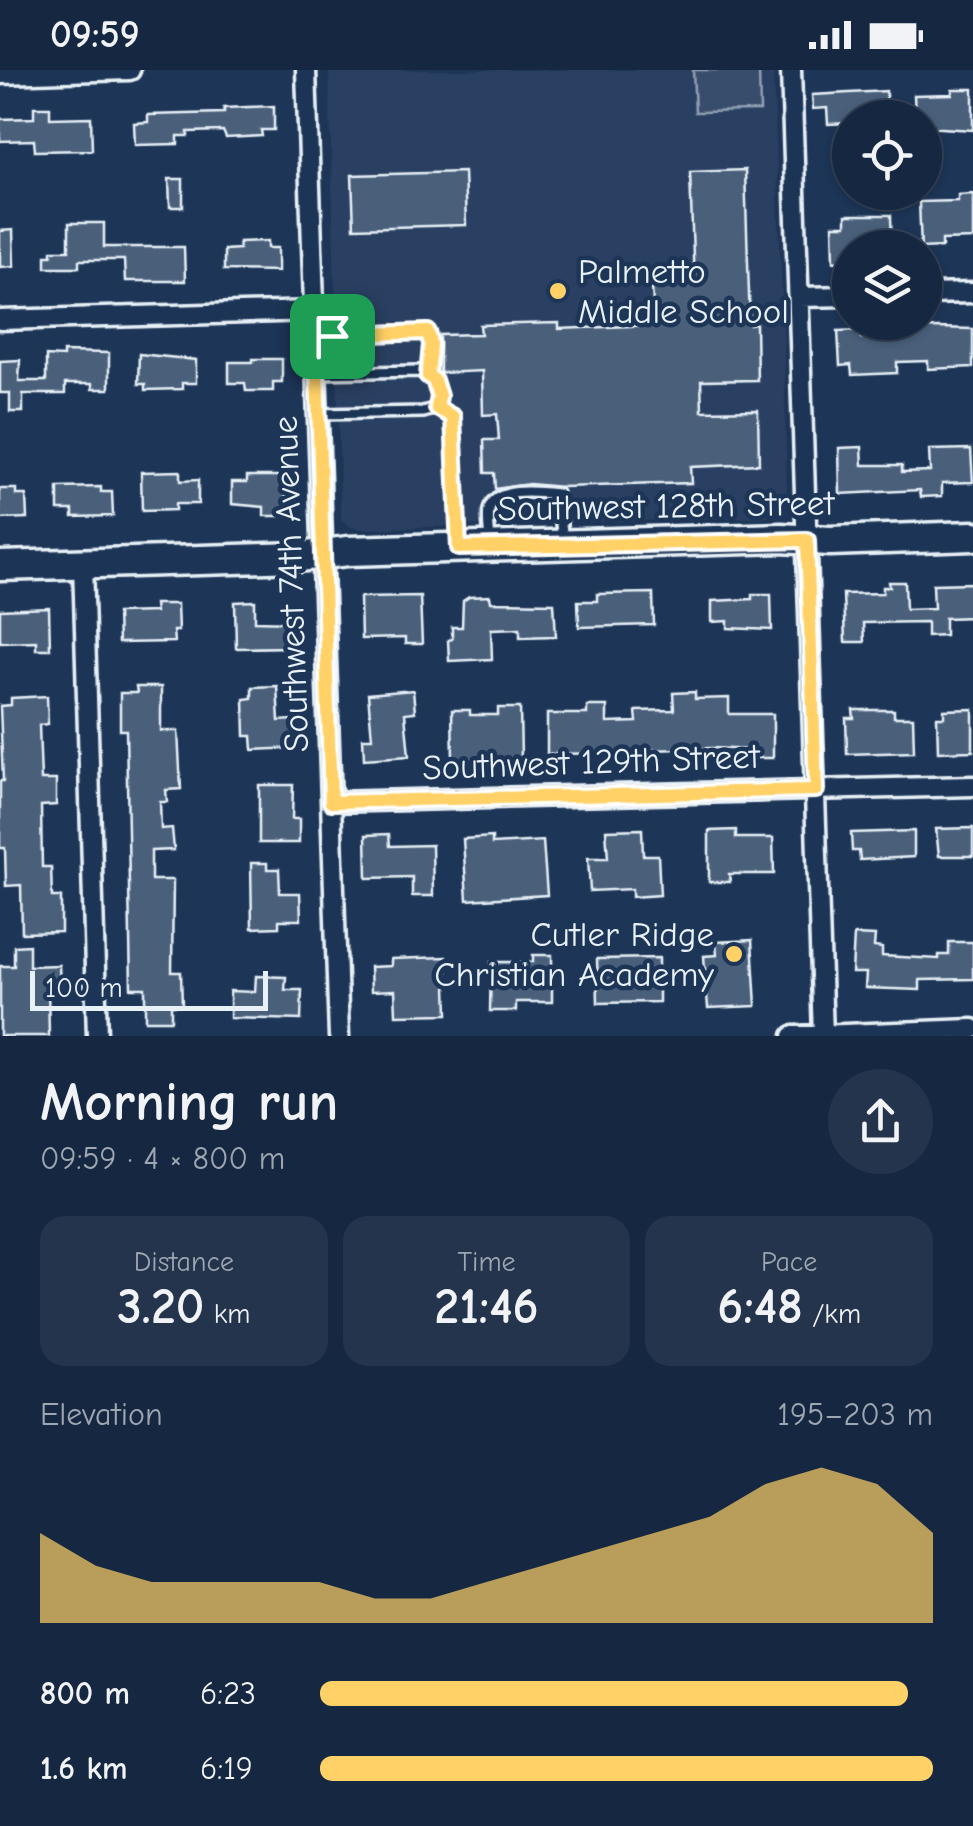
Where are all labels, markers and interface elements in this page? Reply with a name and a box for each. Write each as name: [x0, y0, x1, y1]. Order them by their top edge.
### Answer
text: 09:59: [50, 13, 140, 57]
map controls: [832, 100, 942, 340]
button: locate: [832, 100, 942, 210]
button: layers: [832, 230, 942, 340]
place label: Palmetto Middle School: [578, 251, 789, 332]
marker: Palmetto Middle School: [547, 280, 569, 302]
pin: [290, 294, 375, 379]
icon: arrive: [305, 309, 360, 364]
street label: Southwest 74th Avenue: [265, 415, 317, 753]
street label: Southwest 128th Street: [497, 483, 836, 529]
street label: Southwest 129th Street: [422, 736, 761, 788]
place label: Cutler Ridge Christian Academy: [434, 914, 714, 995]
marker: Cutler Ridge Christian Academy: [723, 943, 745, 965]
scale bar: [30, 966, 268, 1010]
text: 100 m: [45, 972, 123, 1004]
button: share: [828, 1069, 933, 1174]
text: Morning run: [40, 1070, 338, 1134]
text: 09:59 · 4 × 800 m: [40, 1140, 285, 1177]
text: Distance: [134, 1246, 234, 1278]
text: Time: [457, 1246, 516, 1278]
text: Pace: [761, 1246, 817, 1278]
text: 3.20: [117, 1278, 204, 1336]
text: 21:46: [434, 1278, 539, 1336]
text: 6:48: [717, 1278, 803, 1336]
text: km: [204, 1298, 250, 1330]
text: /km: [803, 1298, 861, 1330]
text: Elevation: [40, 1396, 163, 1433]
text: 195–203 m: [777, 1396, 933, 1433]
text: 800 m: [40, 1675, 130, 1712]
text: 6:23: [200, 1675, 256, 1712]
text: 1.6 km: [40, 1750, 128, 1787]
text: 6:19: [200, 1750, 253, 1787]

